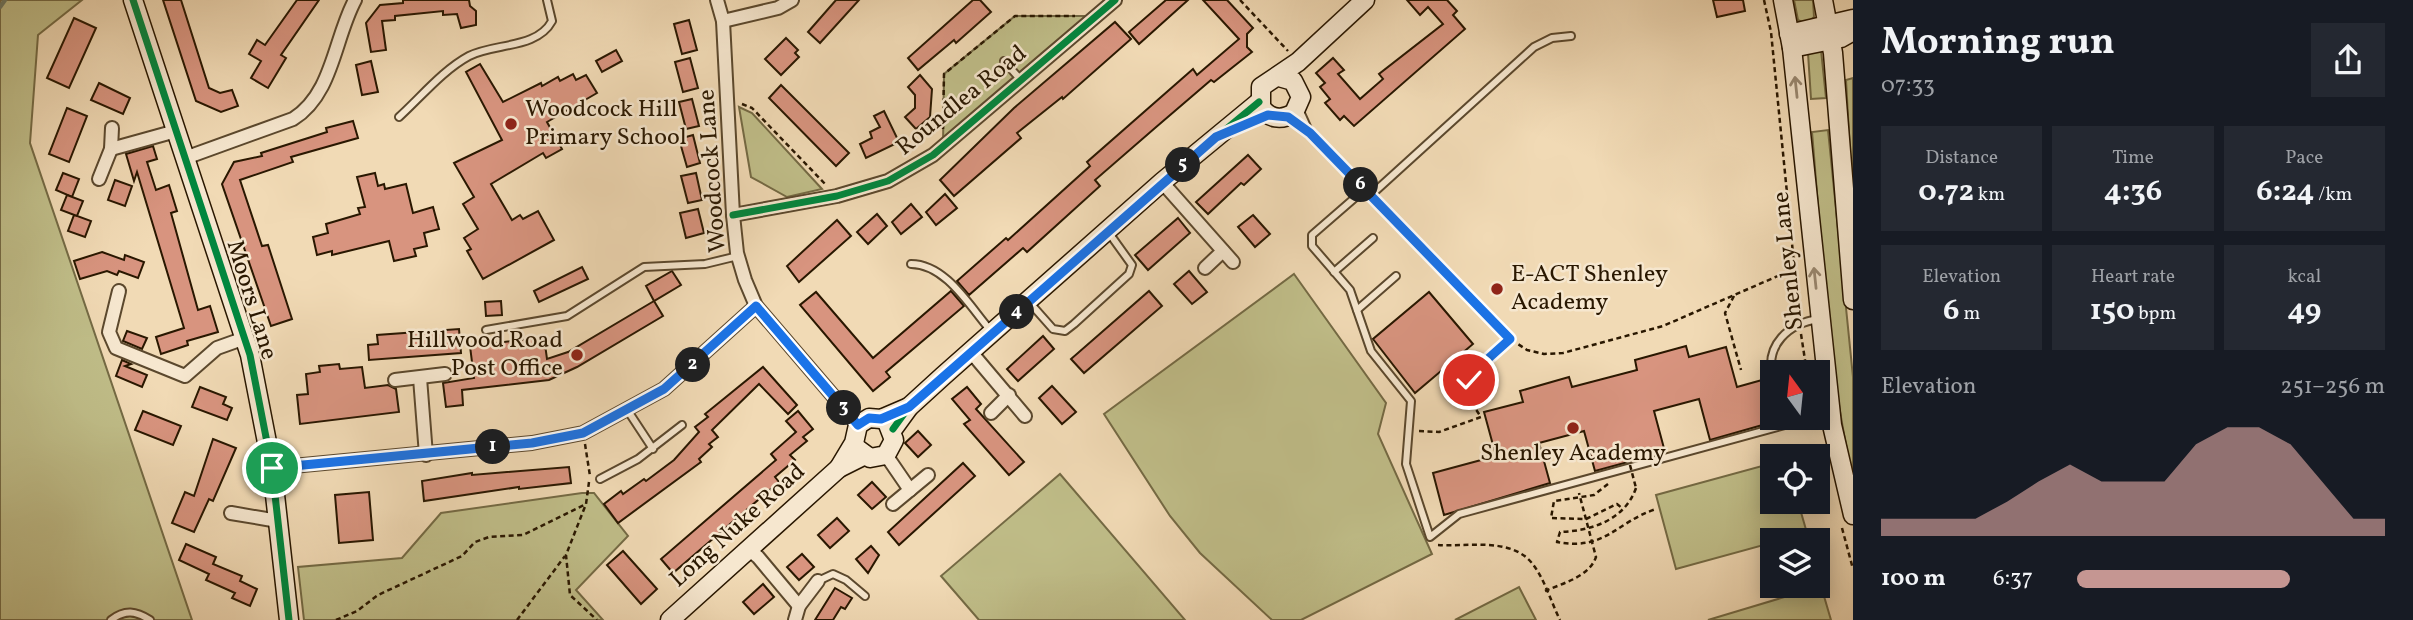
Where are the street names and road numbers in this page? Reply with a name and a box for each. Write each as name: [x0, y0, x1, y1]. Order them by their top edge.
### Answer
street label: Roundlea Road: [889, 38, 1035, 164]
street label: Woodcock Lane: [690, 88, 736, 254]
street label: Shenley Lane: [1765, 190, 1813, 332]
street label: Moors Lane: [217, 236, 285, 364]
street label: Long Nuke Road: [663, 456, 813, 596]

